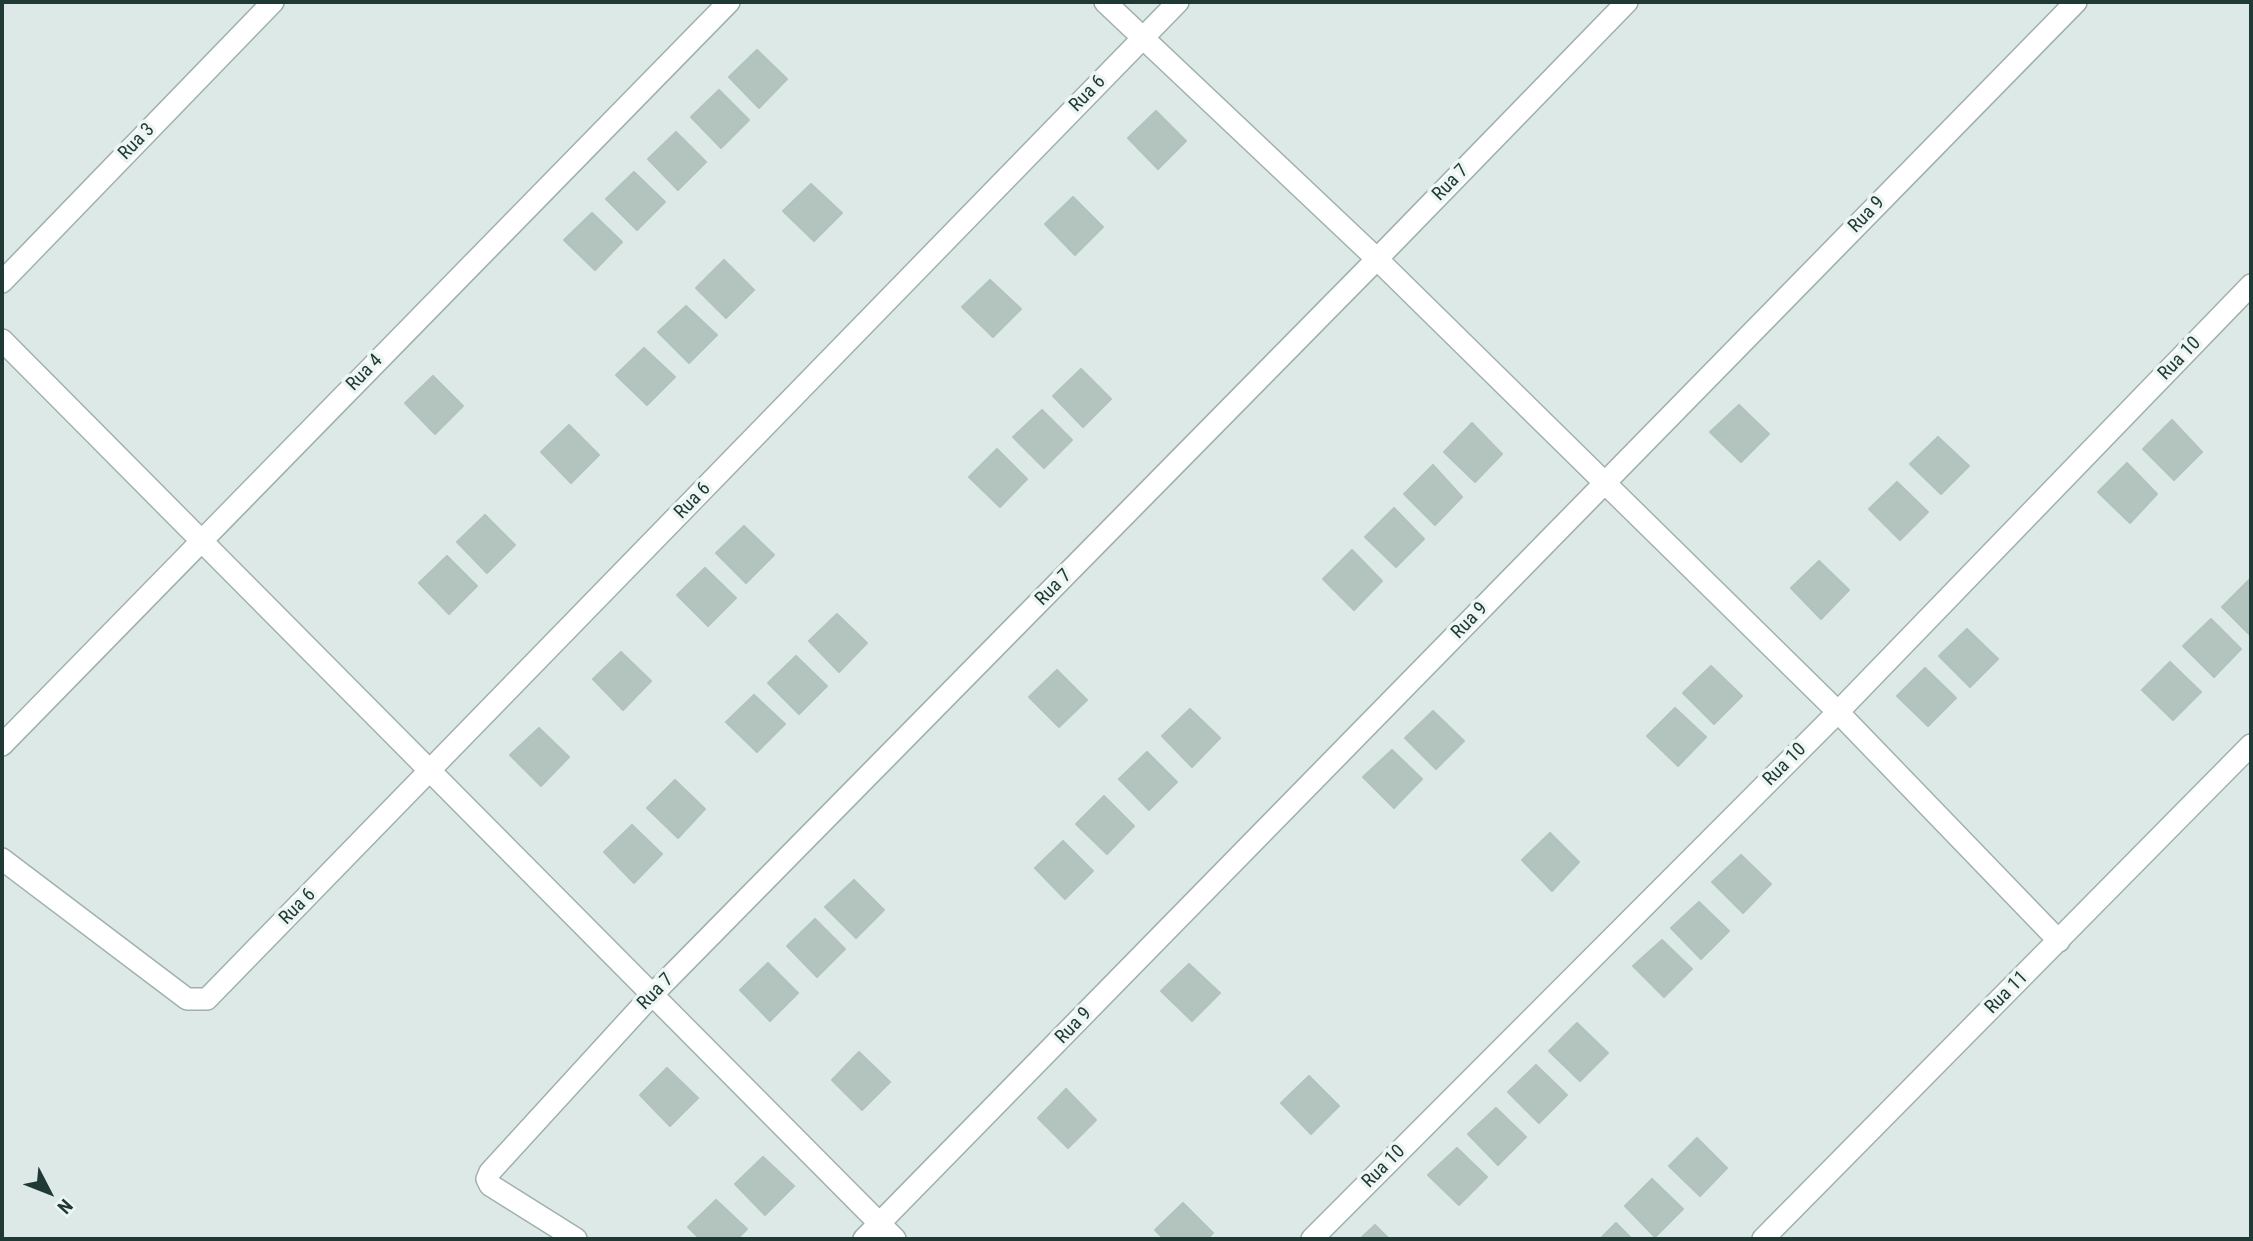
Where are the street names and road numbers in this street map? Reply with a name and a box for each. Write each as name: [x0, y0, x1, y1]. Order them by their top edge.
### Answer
street label: Rua 6: [1065, 71, 1111, 117]
street label: Rua 3: [114, 119, 160, 165]
street label: Rua 7: [1428, 160, 1474, 206]
street label: Rua 9: [1844, 192, 1890, 238]
street label: Rua 10: [2154, 333, 2206, 385]
street label: Rua 4: [342, 350, 388, 396]
street label: Rua 6: [670, 478, 716, 524]
street label: Rua 7: [1031, 565, 1077, 611]
street label: Rua 9: [1447, 598, 1493, 644]
street label: Rua 10: [1759, 739, 1811, 791]
street label: Rua 6: [275, 884, 321, 930]
street label: Rua 11: [1981, 967, 2033, 1019]
street label: Rua 7: [633, 969, 679, 1015]
street label: Rua 9: [1051, 1003, 1097, 1049]
street label: Rua 10: [1358, 1141, 1410, 1193]

